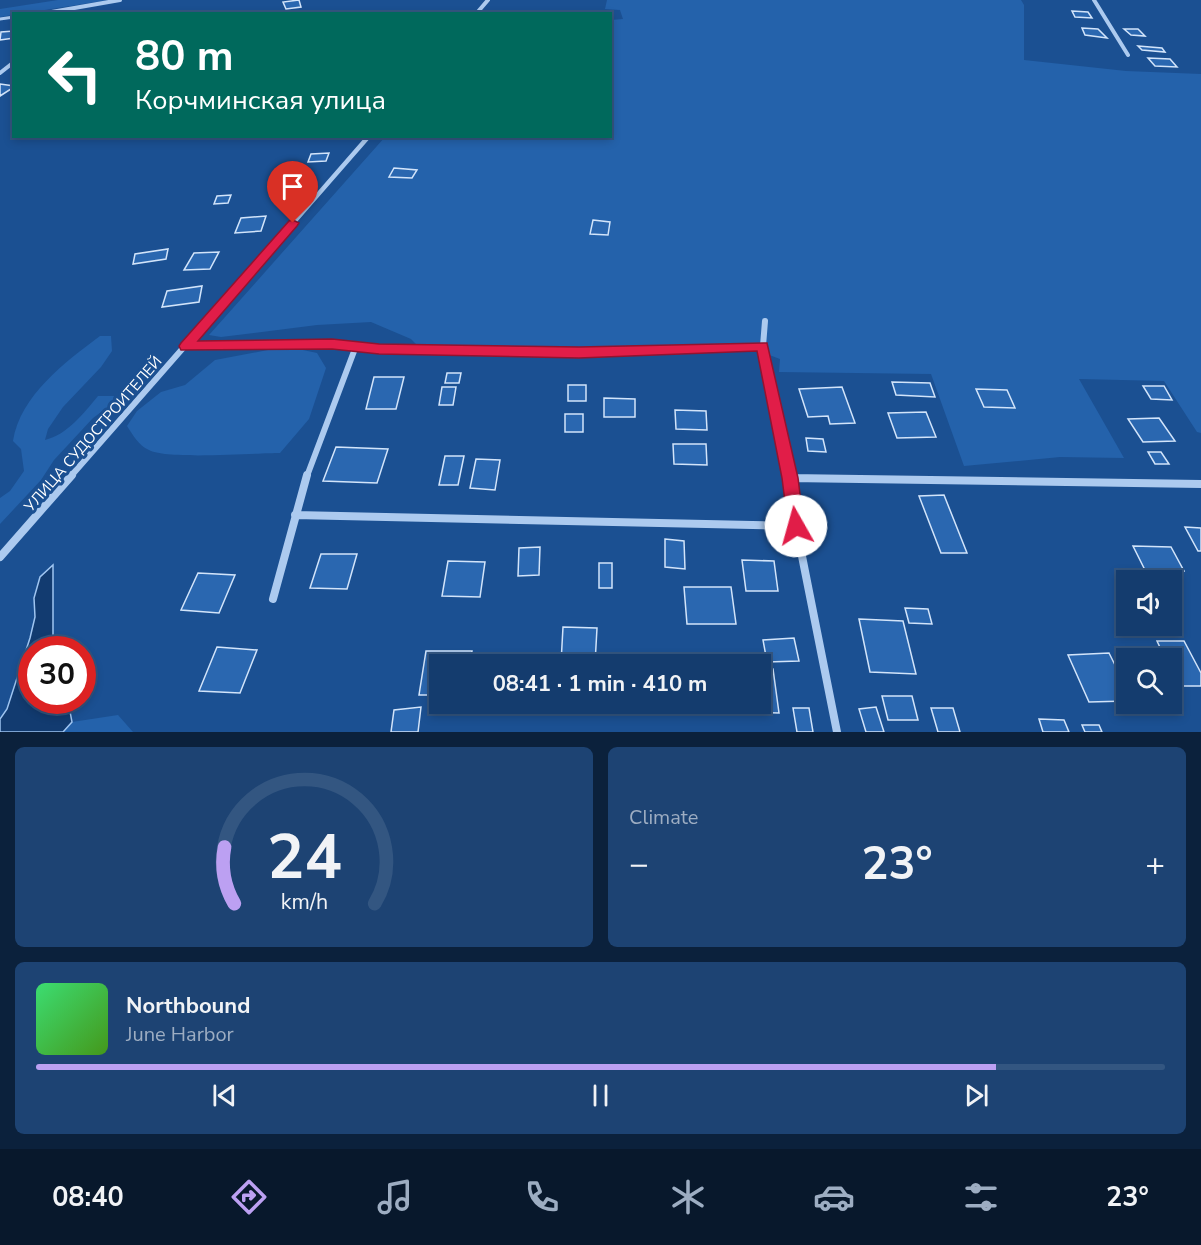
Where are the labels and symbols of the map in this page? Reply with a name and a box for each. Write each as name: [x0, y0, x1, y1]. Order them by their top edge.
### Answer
pin: [267, 161, 318, 223]
street label: УЛИЦА СУДОСТРОИТЕЛЕЙ: [19, 352, 166, 517]
position arrow: [764, 494, 828, 558]
speed limit sign: 30: [18, 636, 96, 714]

